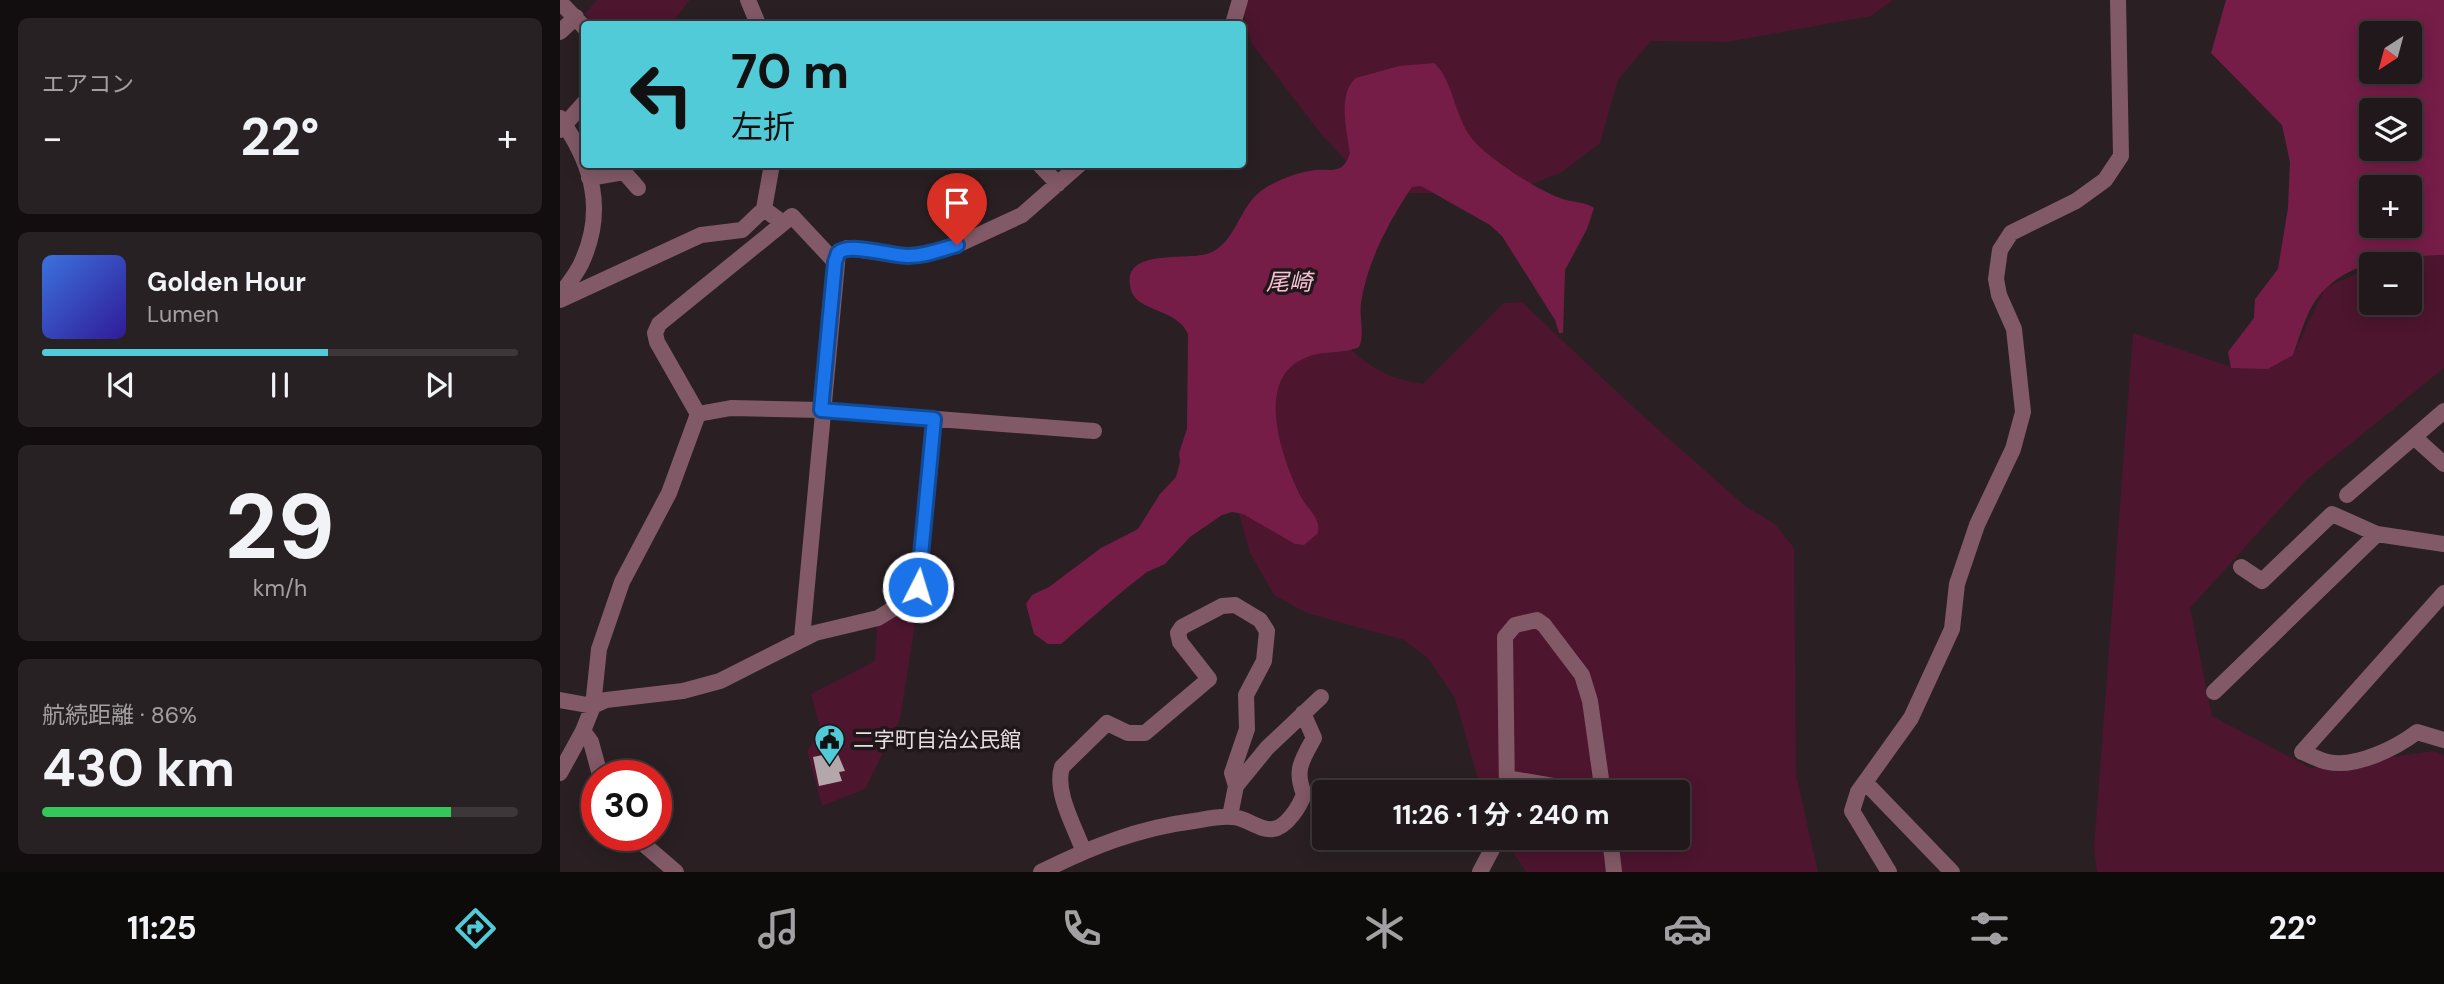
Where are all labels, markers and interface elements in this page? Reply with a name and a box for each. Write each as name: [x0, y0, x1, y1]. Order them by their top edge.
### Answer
north arrow: [2359, 21, 2422, 84]
map controls: [2359, 21, 2422, 315]
text: 70 m: [731, 39, 849, 103]
icon: left: [616, 49, 707, 140]
text: エアコン: [42, 69, 134, 99]
button: layers: [2359, 98, 2422, 161]
text: 22°: [241, 103, 319, 171]
text: 左折: [731, 106, 795, 148]
text: −: [42, 113, 63, 163]
text: +: [497, 113, 518, 163]
pin: [927, 173, 987, 245]
button: +: [2359, 175, 2422, 238]
icon: arrive: [938, 184, 976, 222]
button: −: [2359, 252, 2422, 315]
text: Golden Hour: [147, 265, 306, 299]
water label: 尾崎: [1266, 267, 1315, 297]
text: Lumen: [147, 299, 219, 329]
icon: previous: [102, 366, 140, 404]
icon: pause: [261, 366, 299, 404]
icon: next: [420, 366, 458, 404]
text: 29: [225, 468, 335, 586]
position arrow: [881, 550, 955, 624]
text: km/h: [253, 573, 307, 603]
text: 航続距離 · 86%: [42, 700, 197, 730]
public building icon: 二字町自治公民館: [813, 723, 847, 767]
place label: 二字町自治公民館: [853, 726, 1021, 754]
text: 430 km: [42, 734, 235, 802]
speed limit sign: 30: [581, 760, 672, 851]
text: 11:26 · 1 分 · 240 m: [1393, 798, 1609, 832]
icon: directions: [451, 904, 500, 953]
icon: music: [754, 904, 803, 953]
icon: phone: [1057, 904, 1106, 953]
icon: climate: [1360, 904, 1409, 953]
icon: car: [1663, 904, 1712, 953]
icon: filters: [1965, 904, 2014, 953]
text: 11:25: [127, 907, 197, 949]
text: 22°: [2268, 907, 2317, 949]

